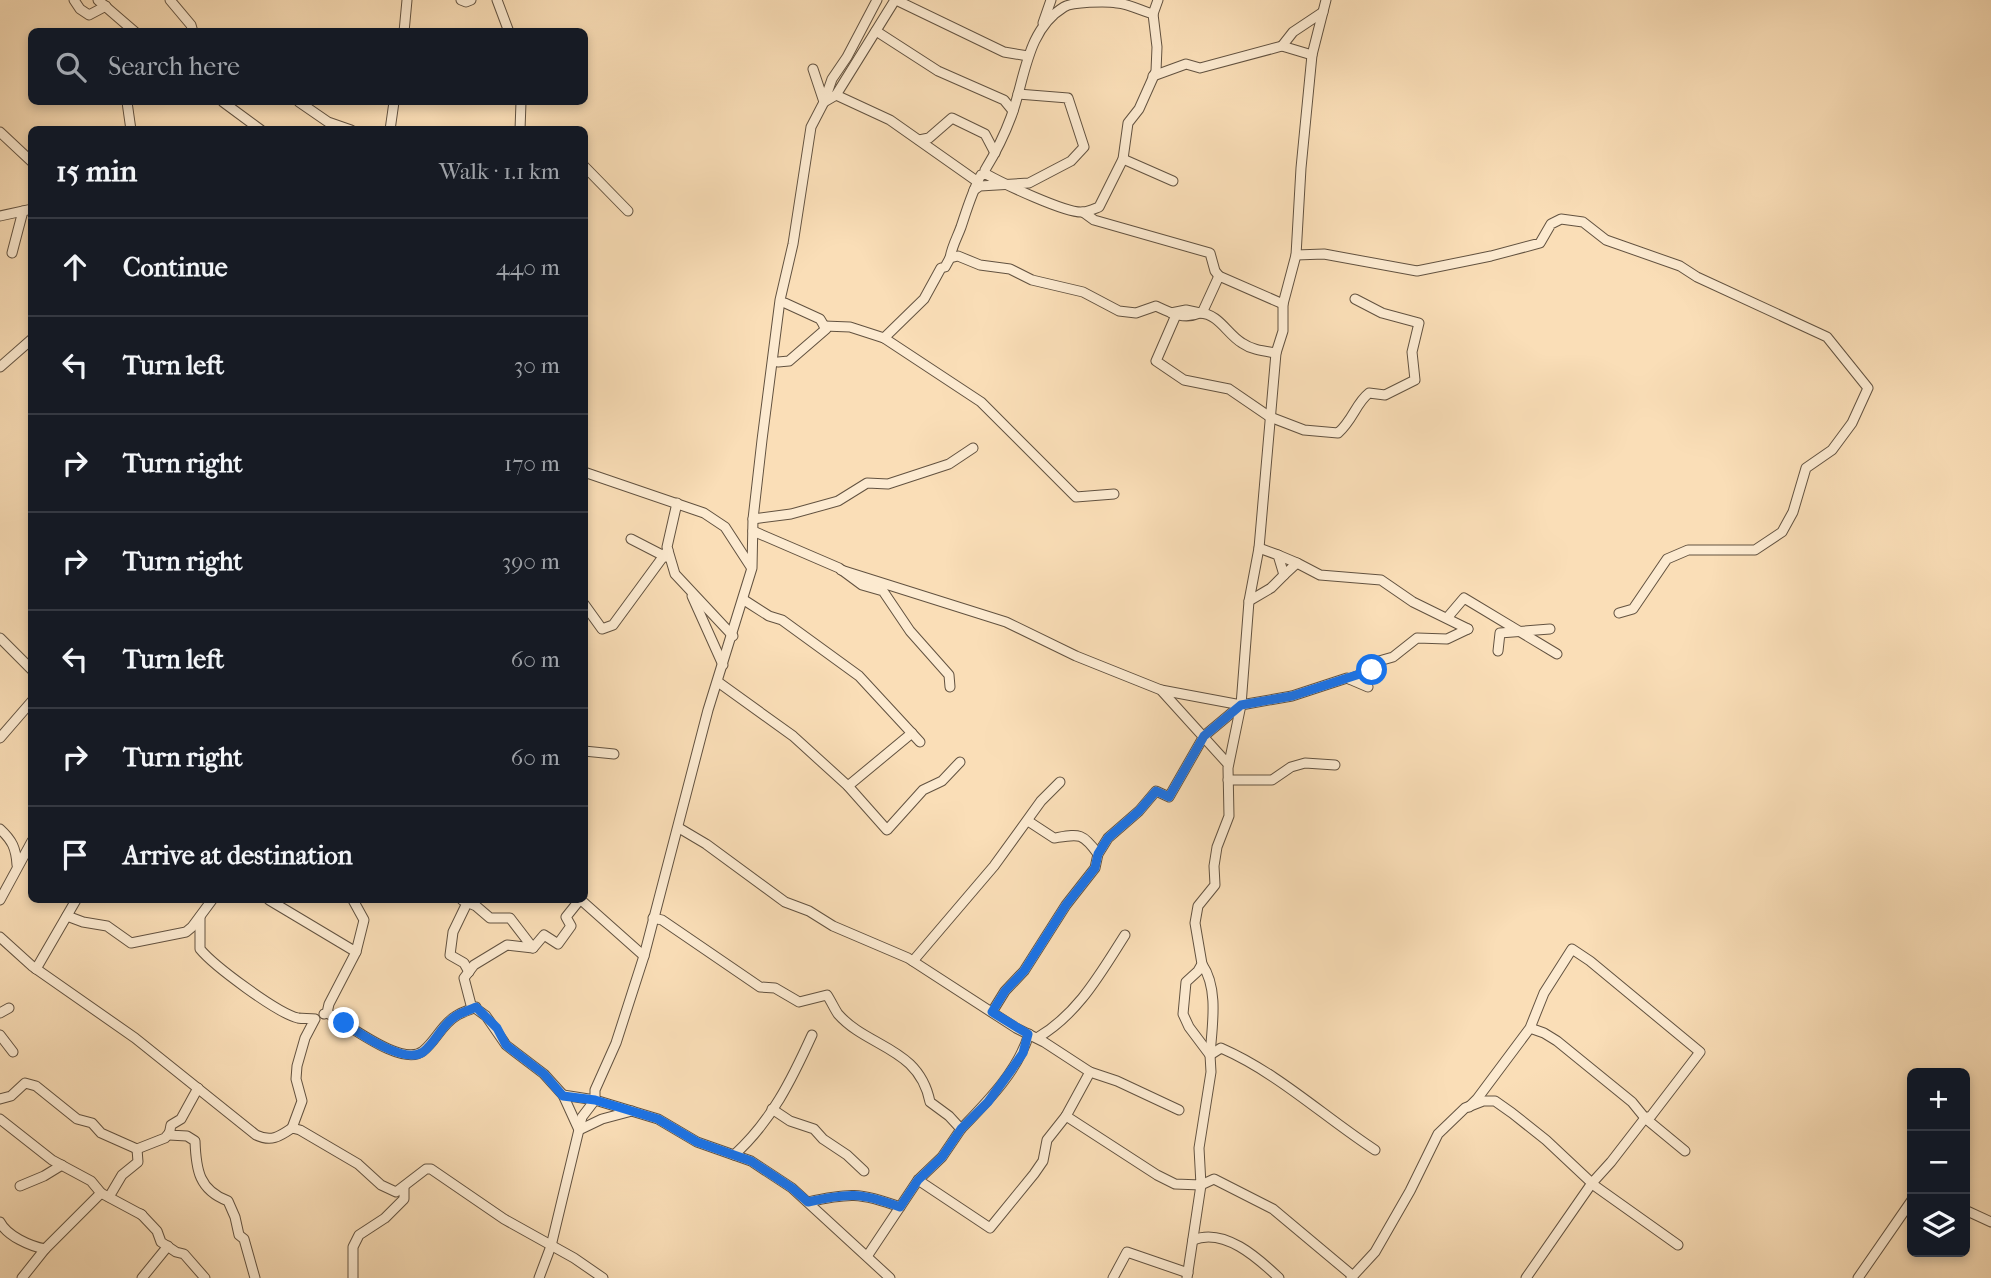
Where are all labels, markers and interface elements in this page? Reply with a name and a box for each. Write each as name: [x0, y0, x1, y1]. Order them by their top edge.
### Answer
search box: [28, 28, 588, 105]
icon: search: [52, 48, 90, 86]
text: Search here: [108, 51, 240, 82]
text: 15 min: [56, 154, 137, 189]
text: Walk · 1.1 km: [439, 158, 560, 185]
icon: ahead: [56, 248, 94, 286]
text: Continue: [123, 252, 228, 283]
text: 440 m: [496, 254, 560, 281]
icon: left: [56, 346, 94, 384]
text: Turn left: [123, 350, 224, 381]
text: 30 m: [514, 352, 560, 379]
icon: right: [56, 444, 94, 482]
text: Turn right: [123, 448, 243, 479]
text: 170 m: [504, 450, 560, 477]
icon: right: [56, 542, 94, 580]
text: Turn right: [123, 546, 243, 577]
text: 390 m: [502, 548, 560, 575]
icon: left: [56, 640, 94, 678]
text: Turn left: [123, 644, 224, 675]
text: 60 m: [511, 646, 560, 673]
route start: [1356, 654, 1387, 685]
icon: right: [56, 738, 94, 776]
text: Turn right: [123, 742, 243, 773]
text: 60 m: [511, 744, 560, 771]
icon: arrive: [56, 836, 94, 874]
text: Arrive at destination: [123, 840, 353, 871]
route end: [328, 1007, 359, 1038]
map controls: [1907, 1068, 1970, 1257]
button: +: [1907, 1068, 1970, 1131]
button: −: [1907, 1131, 1970, 1194]
button: layers: [1907, 1194, 1970, 1257]

